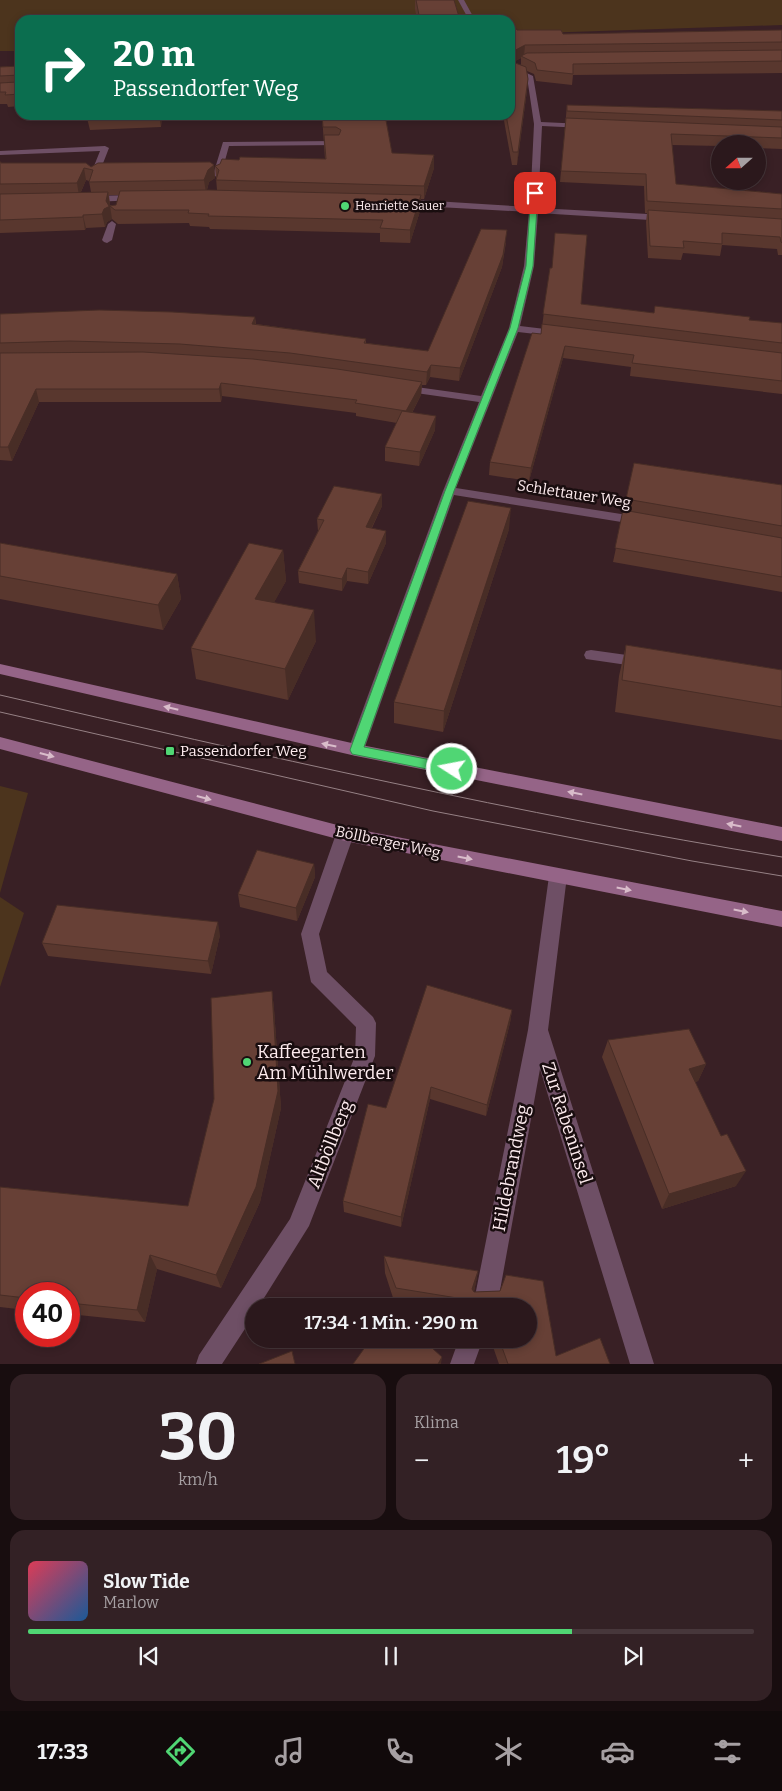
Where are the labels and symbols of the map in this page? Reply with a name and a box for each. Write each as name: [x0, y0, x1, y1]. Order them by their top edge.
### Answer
north arrow: [711, 135, 766, 190]
pin: [514, 172, 556, 214]
place label: Henriette Sauer: [355, 199, 445, 213]
marker: Henriette Sauer: [339, 200, 351, 212]
street label: Schlettauer Weg: [516, 476, 632, 512]
one-way arrow: [164, 704, 179, 712]
one-way arrow: [321, 740, 337, 748]
place label: Passendorfer Weg: [180, 742, 307, 760]
position arrow: [425, 742, 477, 794]
marker: Passendorfer Weg: [164, 745, 176, 757]
one-way arrow: [40, 752, 55, 760]
one-way arrow: [566, 789, 582, 797]
one-way arrow: [196, 794, 211, 802]
one-way arrow: [726, 820, 742, 828]
street label: Böllberger Weg: [334, 822, 442, 862]
one-way arrow: [457, 854, 472, 862]
one-way arrow: [616, 885, 632, 893]
one-way arrow: [733, 907, 748, 915]
place label: Kaffeegarten Am Mühlwerder: [257, 1041, 393, 1084]
marker: Kaffeegarten Am Mühlwerder: [241, 1056, 253, 1068]
street label: Zur Rabeninsel: [537, 1059, 597, 1187]
street label: Altböllberg: [302, 1097, 358, 1191]
street label: Hildebrandweg: [488, 1103, 534, 1233]
speed limit sign: 40: [15, 1282, 80, 1347]

